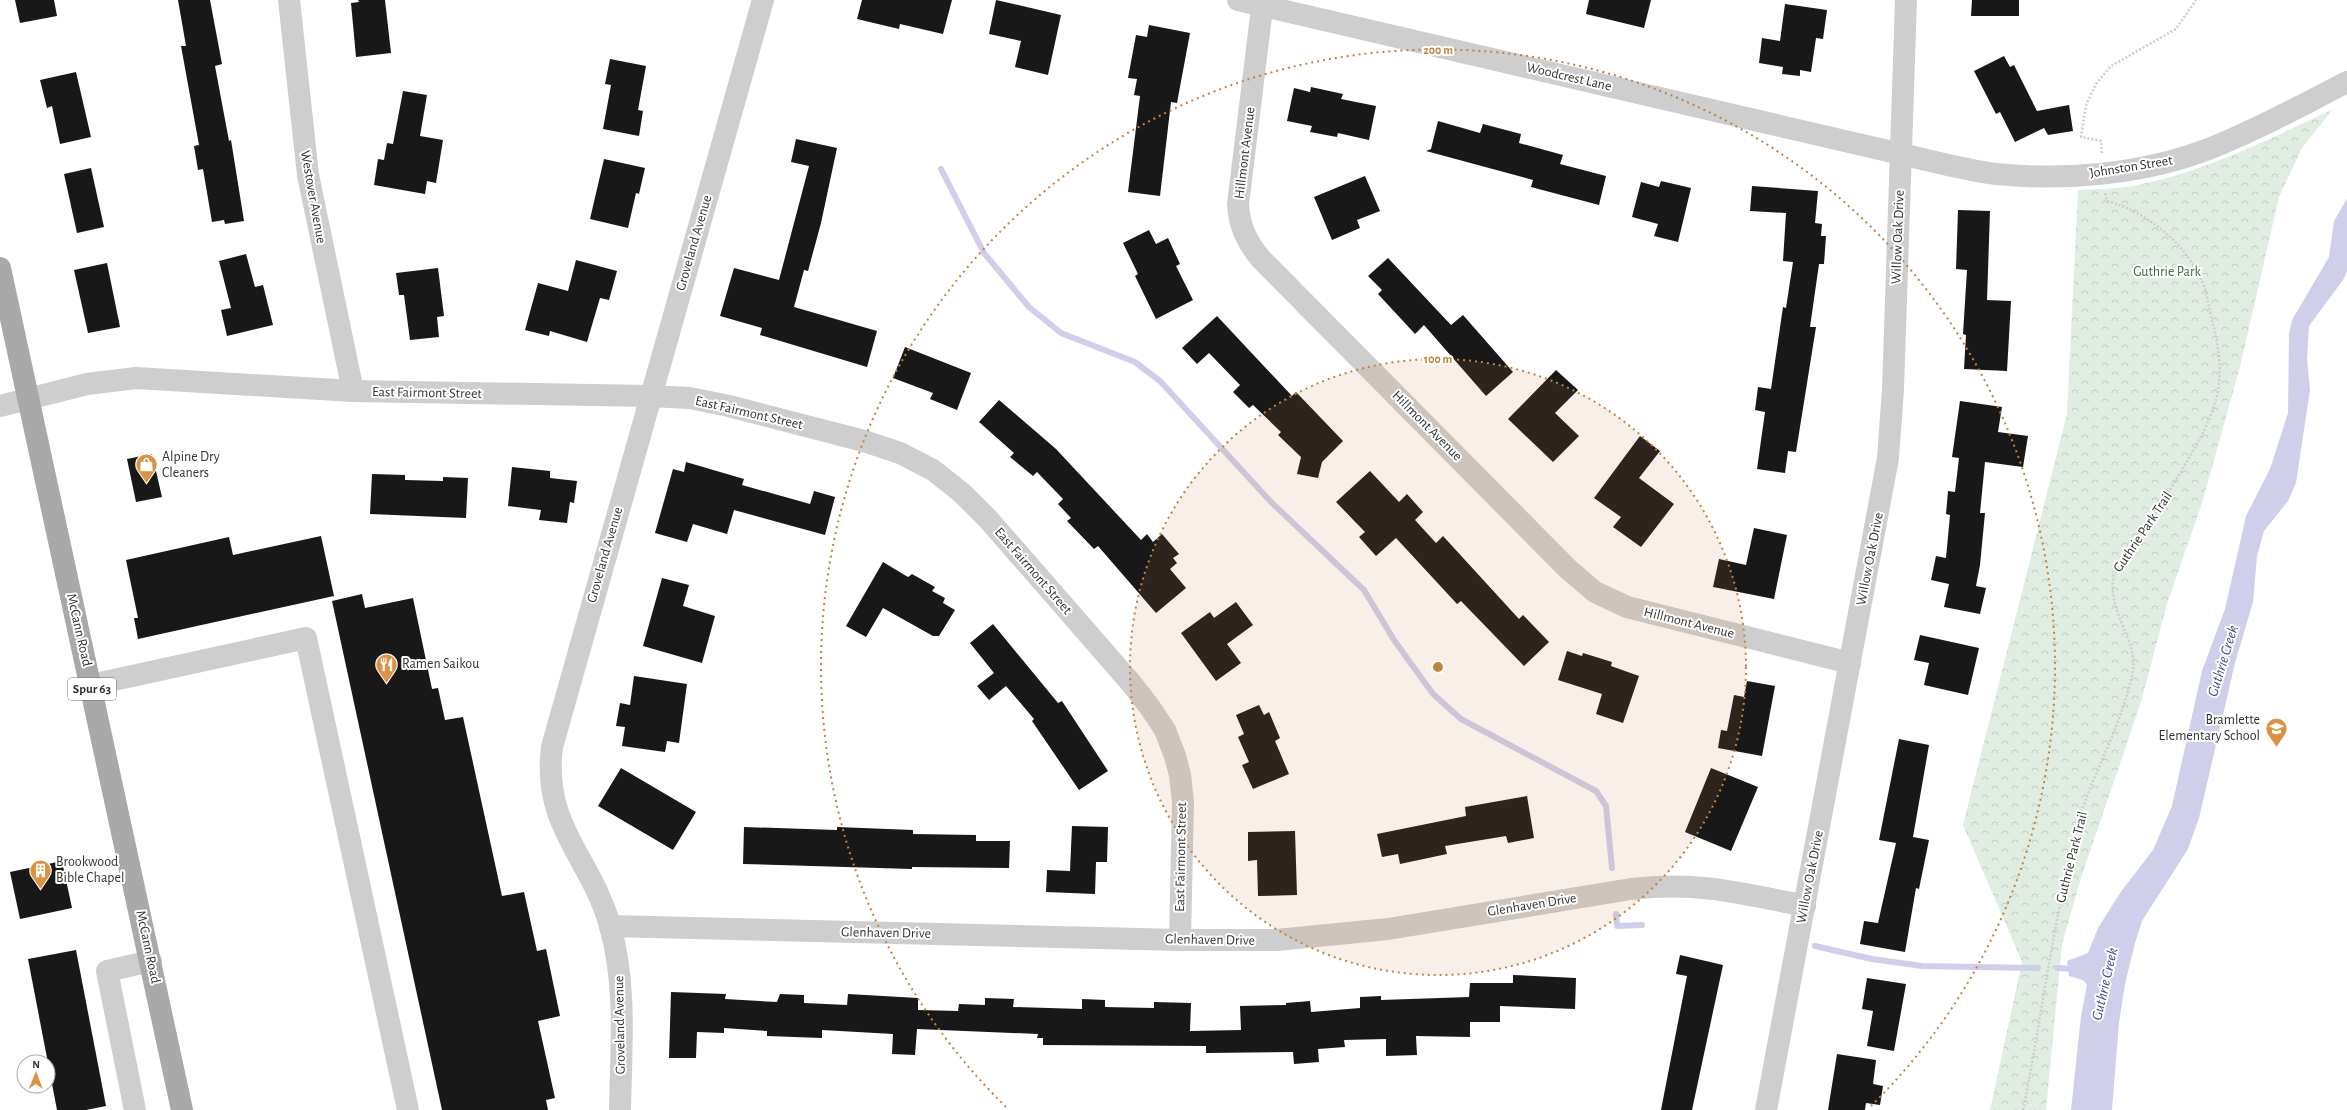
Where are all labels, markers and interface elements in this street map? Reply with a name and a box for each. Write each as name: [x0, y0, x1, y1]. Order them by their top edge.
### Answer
text: 200 m: [1423, 44, 1453, 56]
street label: Woodcrest Lane: [1525, 60, 1613, 94]
street label: Hillmont Avenue: [1232, 106, 1258, 200]
street label: Westover Avenue: [298, 149, 328, 245]
street label: Johnston Street: [2088, 153, 2174, 180]
street label: Willow Oak Drive: [1889, 190, 1907, 284]
street label: Groveland Avenue: [674, 194, 714, 292]
park label: Guthrie Park: [2133, 265, 2201, 279]
text: 100 m: [1424, 353, 1452, 365]
street label: East Fairmont Street: [372, 385, 483, 401]
street label: Hillmont Avenue: [1389, 388, 1465, 464]
street label: East Fairmont Street: [694, 394, 805, 432]
place label: Alpine Dry Cleaners: [162, 450, 220, 480]
shop icon: Alpine Dry Cleaners: [133, 452, 159, 485]
street label: Guthrie Park Trail: [2111, 489, 2175, 575]
street label: Groveland Avenue: [585, 506, 625, 604]
street label: Willow Oak Drive: [1854, 511, 1886, 607]
street label: East Fairmont Street: [992, 525, 1075, 617]
street label: McCann Road: [64, 592, 94, 668]
street label: Hillmont Avenue: [1642, 605, 1736, 641]
water label: Guthrie Creek: [2205, 623, 2241, 698]
restaurant icon: Ramen Saikou: [373, 651, 399, 684]
place label: Ramen Saikou: [402, 657, 479, 671]
centre of rings: [1431, 660, 1445, 674]
road number: Spur 63: [68, 678, 116, 700]
place label: Bramlette Elementary School: [2159, 713, 2260, 743]
school or university icon: Bramlette Elementary School: [2263, 715, 2289, 748]
street label: East Fairmont Street: [1173, 801, 1189, 912]
street label: Guthrie Park Trail: [2054, 810, 2090, 904]
street label: Willow Oak Drive: [1794, 829, 1826, 925]
place label: Brookwood Bible Chapel: [56, 855, 124, 885]
building icon: Brookwood Bible Chapel: [28, 857, 54, 890]
street label: Glenhaven Drive: [1487, 891, 1577, 919]
street label: McCann Road: [133, 909, 163, 985]
street label: Glenhaven Drive: [841, 925, 931, 941]
street label: Glenhaven Drive: [1165, 932, 1255, 948]
water label: Guthrie Creek: [2089, 946, 2121, 1022]
street label: Groveland Avenue: [612, 975, 628, 1075]
north arrow: [16, 1054, 56, 1094]
text: N: [32, 1059, 40, 1070]

